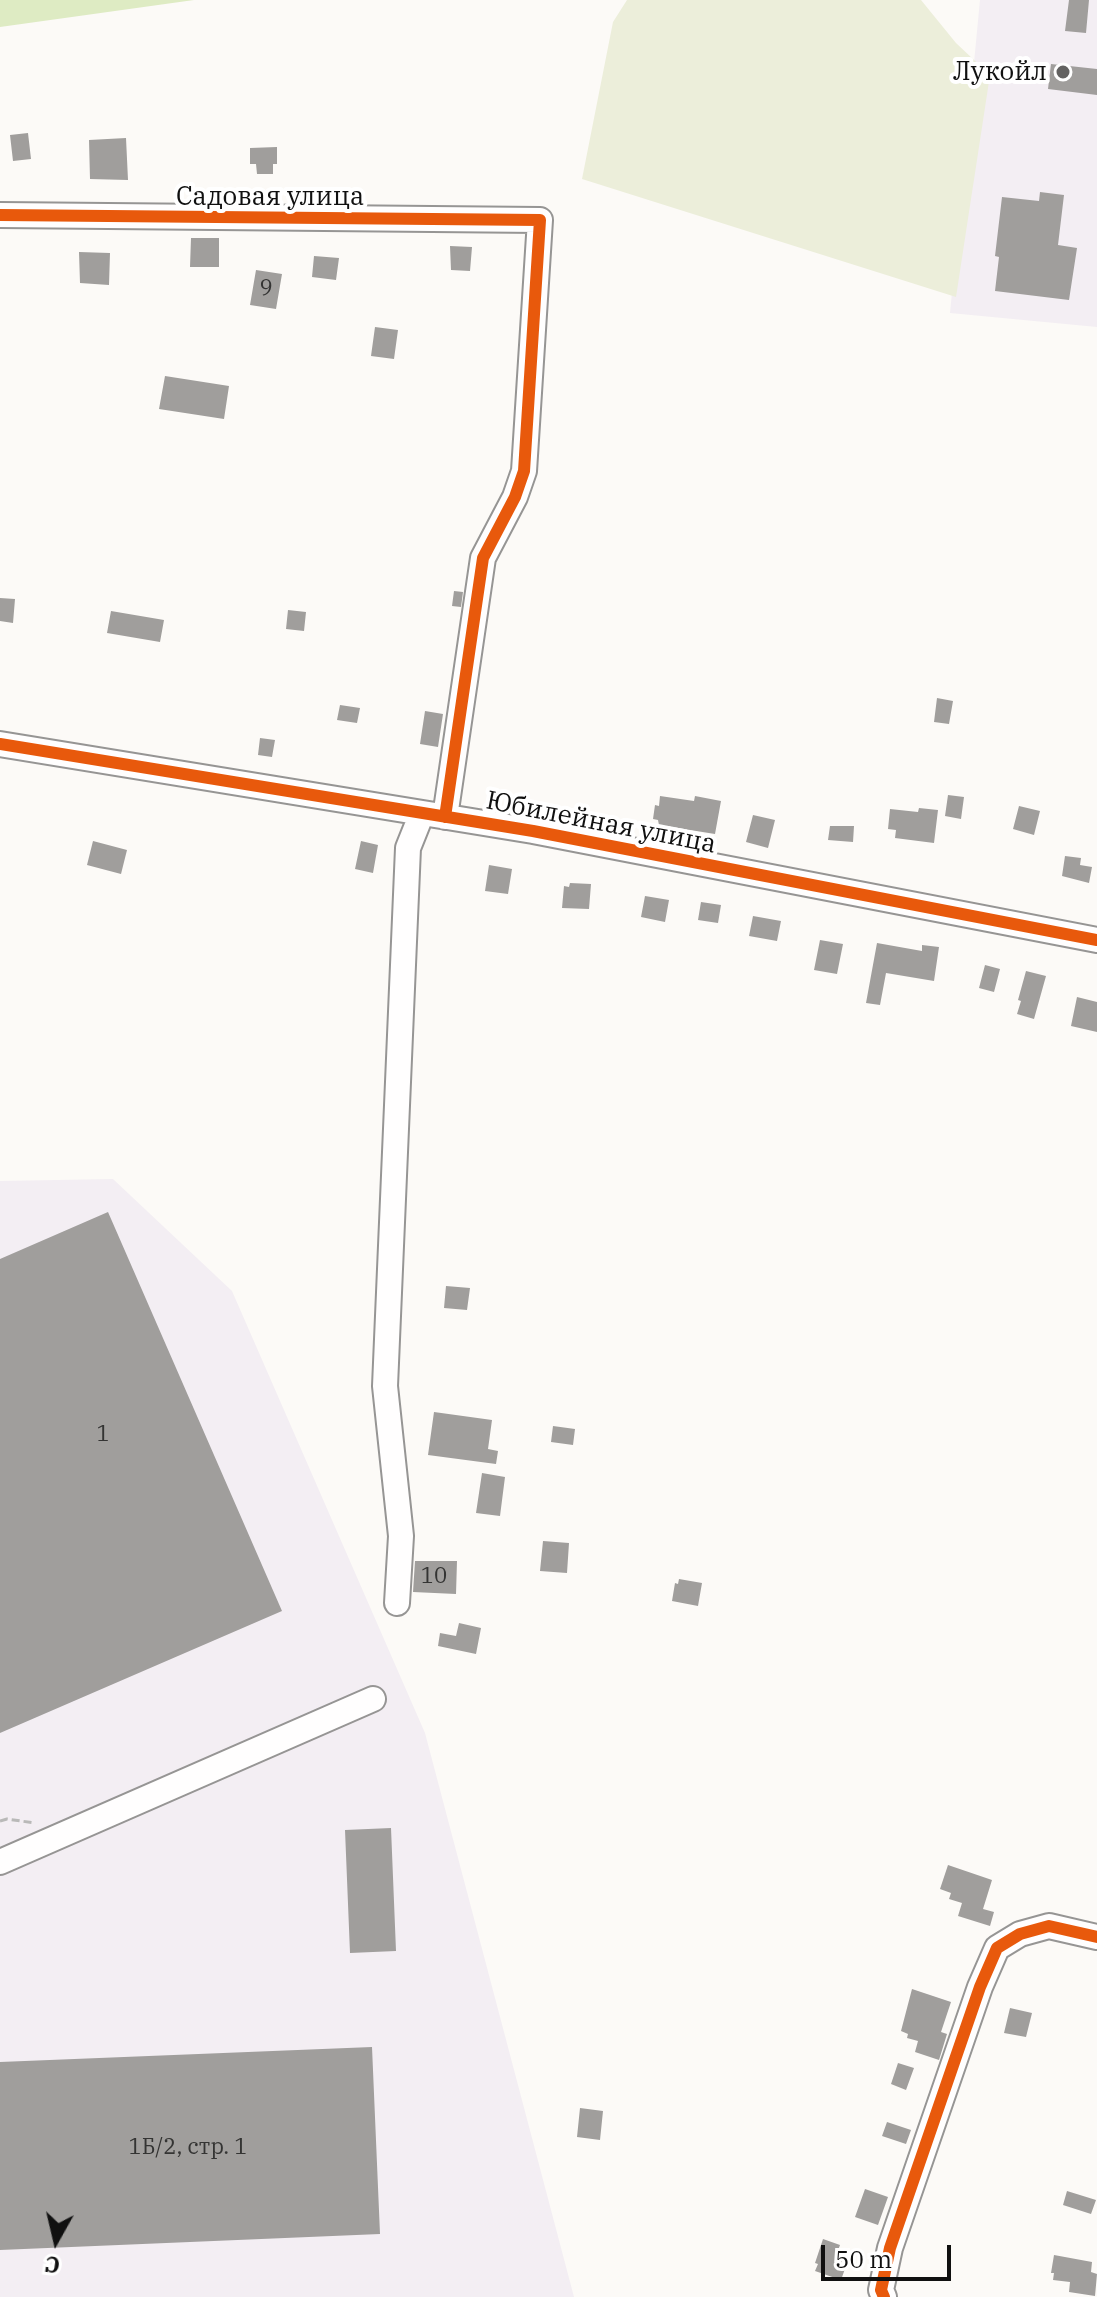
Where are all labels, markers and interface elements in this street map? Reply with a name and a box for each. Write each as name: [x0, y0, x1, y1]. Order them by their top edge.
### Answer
place label: Лукойл: [953, 56, 1047, 88]
marker: Лукойл: [1054, 63, 1072, 81]
street label: Садовая улица: [176, 181, 364, 213]
house number: 9: [259, 276, 273, 302]
street label: Юбилейная улица: [483, 785, 719, 861]
house number: 1: [96, 1422, 110, 1448]
house number: 10: [421, 1564, 447, 1590]
house number: 1Б/2, стр. 1: [129, 2135, 247, 2161]
north arrow: [16, 2201, 96, 2281]
scale bar: [825, 2229, 955, 2279]
text: 50 m: [835, 2243, 892, 2275]
text: С: [43, 2250, 62, 2281]

